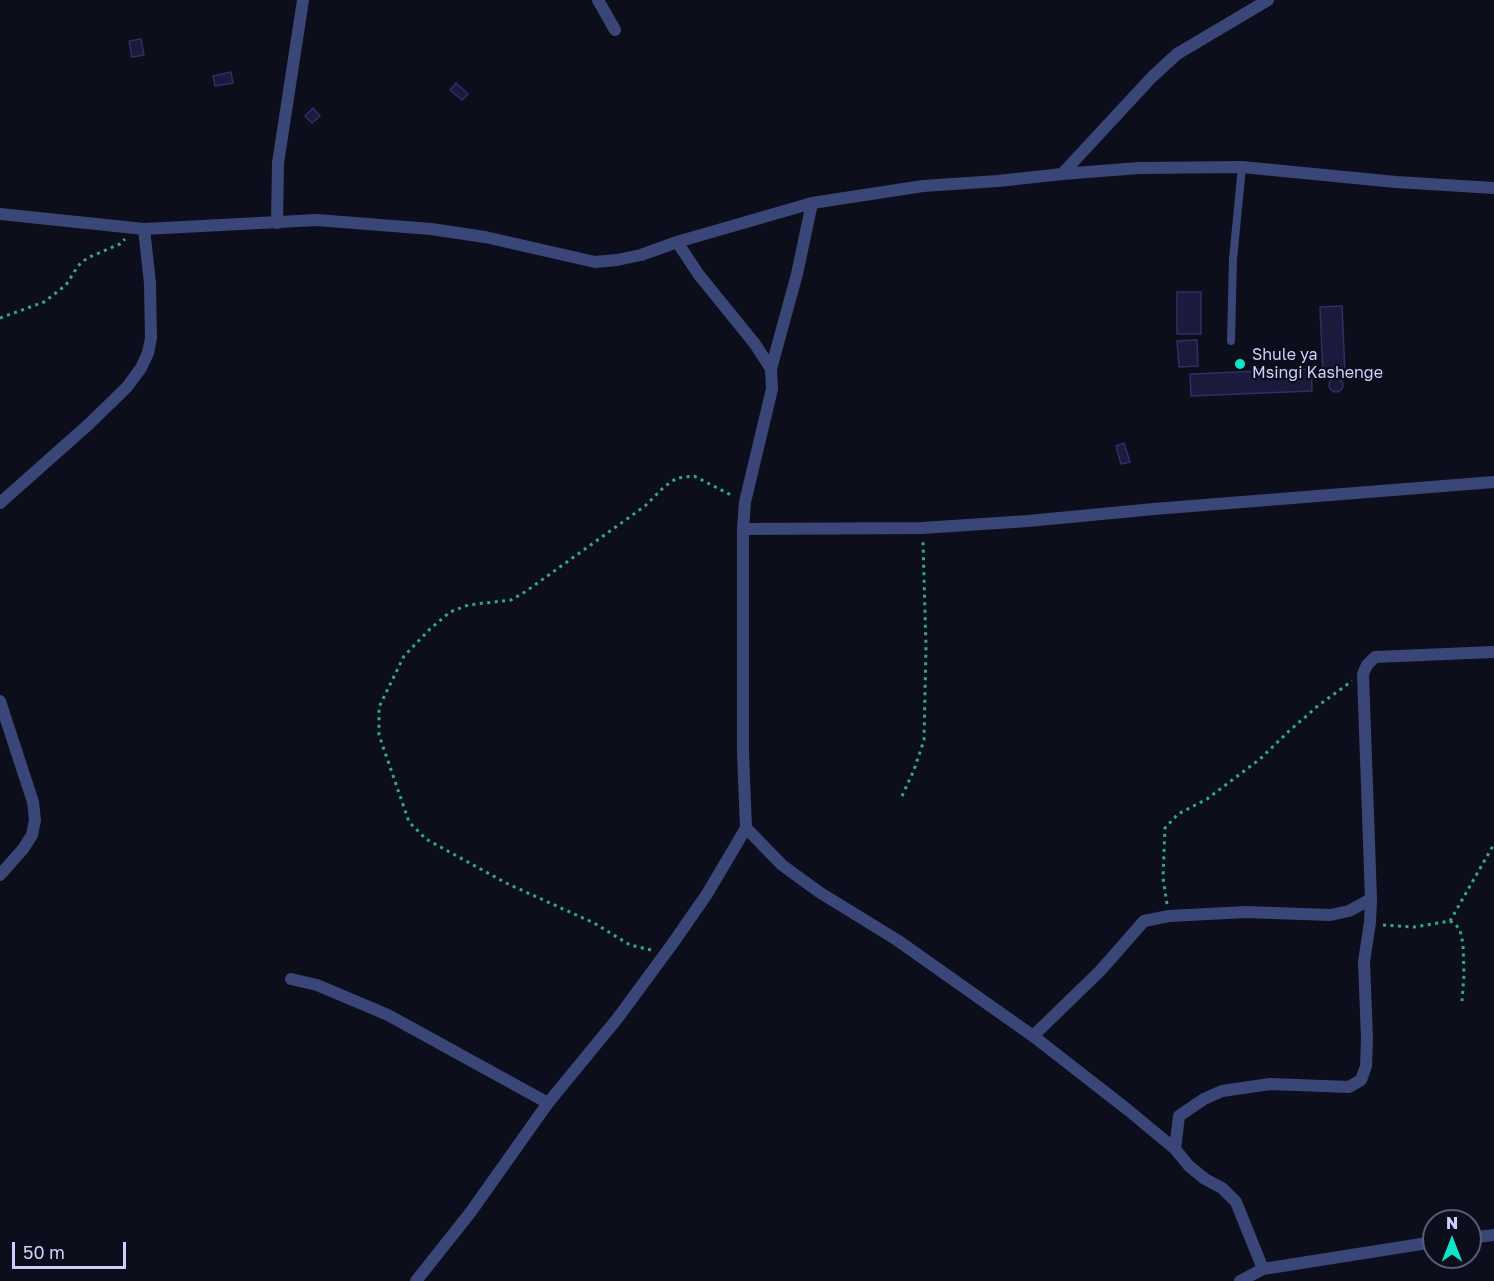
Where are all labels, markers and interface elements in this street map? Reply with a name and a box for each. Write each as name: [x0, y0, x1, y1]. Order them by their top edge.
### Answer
place label: Shule ya Msingi Kashenge: [1252, 345, 1383, 383]
marker: Shule ya Msingi Kashenge: [1233, 357, 1247, 371]
north arrow: [1422, 1209, 1482, 1269]
text: N: [1446, 1213, 1458, 1233]
scale bar: [15, 1230, 129, 1268]
text: 50 m: [23, 1241, 65, 1263]

